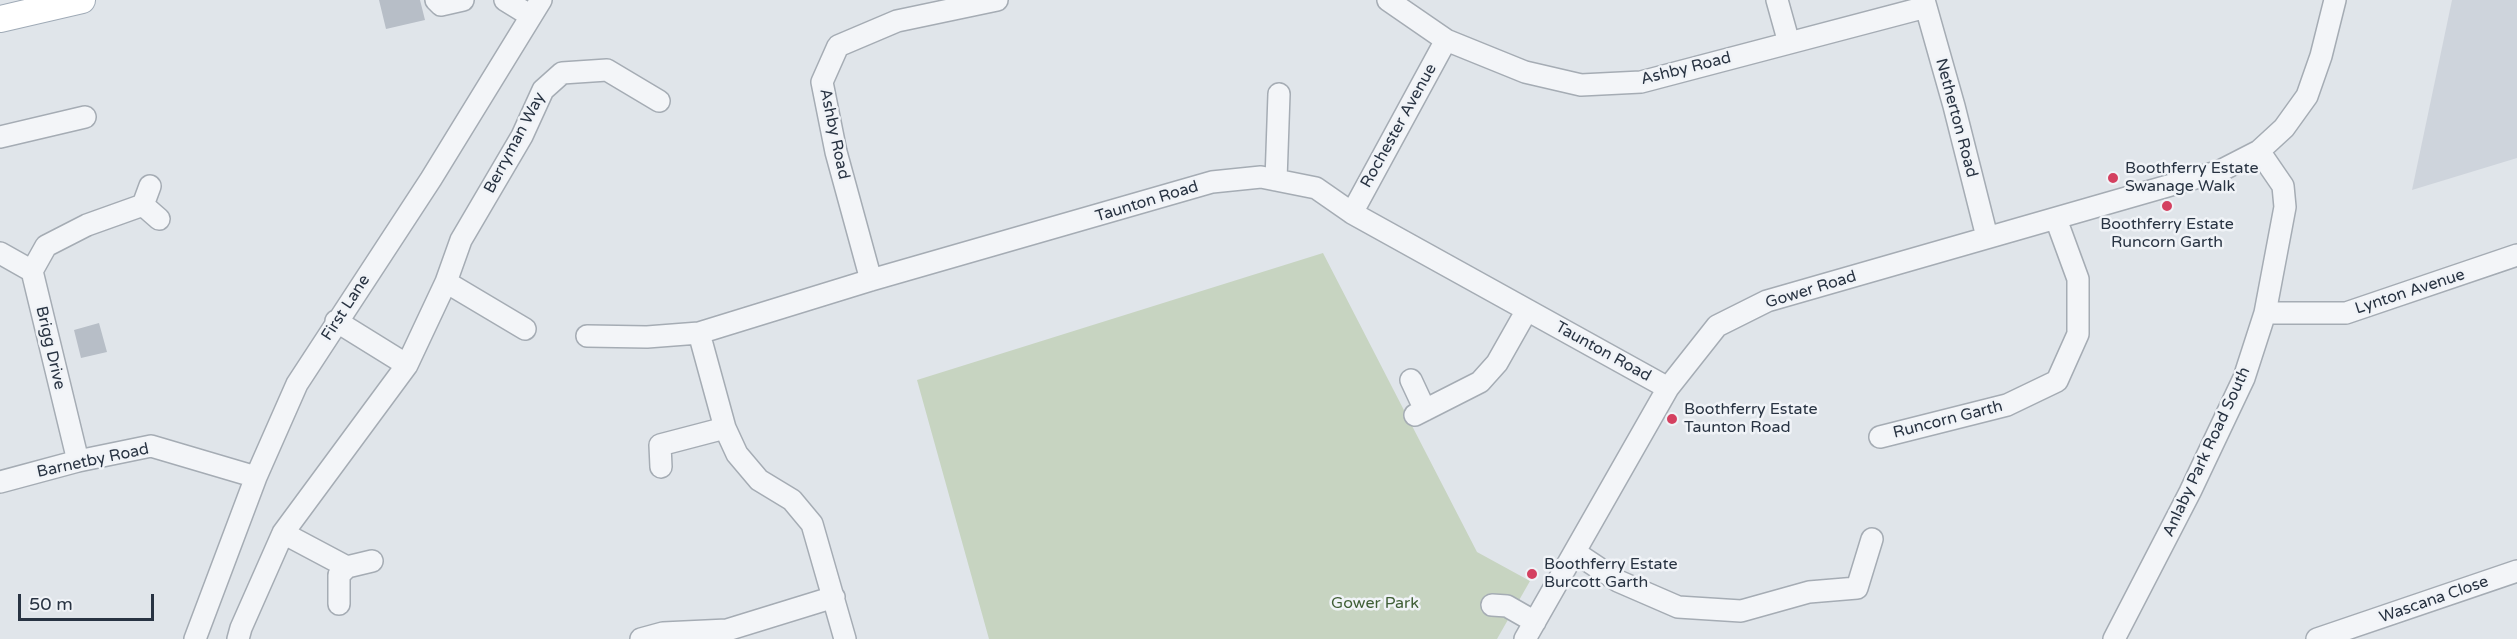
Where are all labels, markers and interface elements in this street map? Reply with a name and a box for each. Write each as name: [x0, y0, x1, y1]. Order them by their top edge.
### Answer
street label: Ashby Road: [1639, 49, 1733, 89]
street label: Netherton Road: [1931, 56, 1981, 180]
street label: Rochester Avenue: [1357, 61, 1441, 191]
street label: Ashby Road: [815, 87, 853, 181]
street label: Berryman Way: [480, 89, 550, 197]
place label: Boothferry Estate Swanage Walk: [2125, 159, 2258, 197]
marker: Boothferry Estate Swanage Walk: [2106, 171, 2120, 185]
street label: Taunton Road: [1093, 177, 1201, 227]
marker: Boothferry Estate Runcorn Garth: [2160, 199, 2174, 213]
place label: Boothferry Estate Runcorn Garth: [2100, 215, 2234, 253]
street label: Lynton Avenue: [2353, 265, 2467, 319]
street label: Gower Road: [1763, 267, 1859, 313]
street label: First Lane: [318, 272, 374, 344]
street label: Brigg Drive: [31, 305, 69, 391]
street label: Taunton Road: [1552, 318, 1654, 386]
street label: Anlaby Park Road South: [2159, 364, 2255, 540]
street label: Runcorn Garth: [1891, 397, 2005, 443]
place label: Boothferry Estate Taunton Road: [1684, 400, 1817, 438]
marker: Boothferry Estate Taunton Road: [1665, 412, 1679, 426]
street label: Barnetby Road: [35, 440, 151, 482]
place label: Boothferry Estate Burcott Garth: [1544, 555, 1677, 593]
marker: Boothferry Estate Burcott Garth: [1525, 567, 1539, 581]
street label: Wascana Close: [2377, 572, 2491, 628]
scale bar: [21, 582, 158, 620]
text: 50 m: [29, 593, 73, 615]
park label: Gower Park: [1331, 594, 1419, 614]

